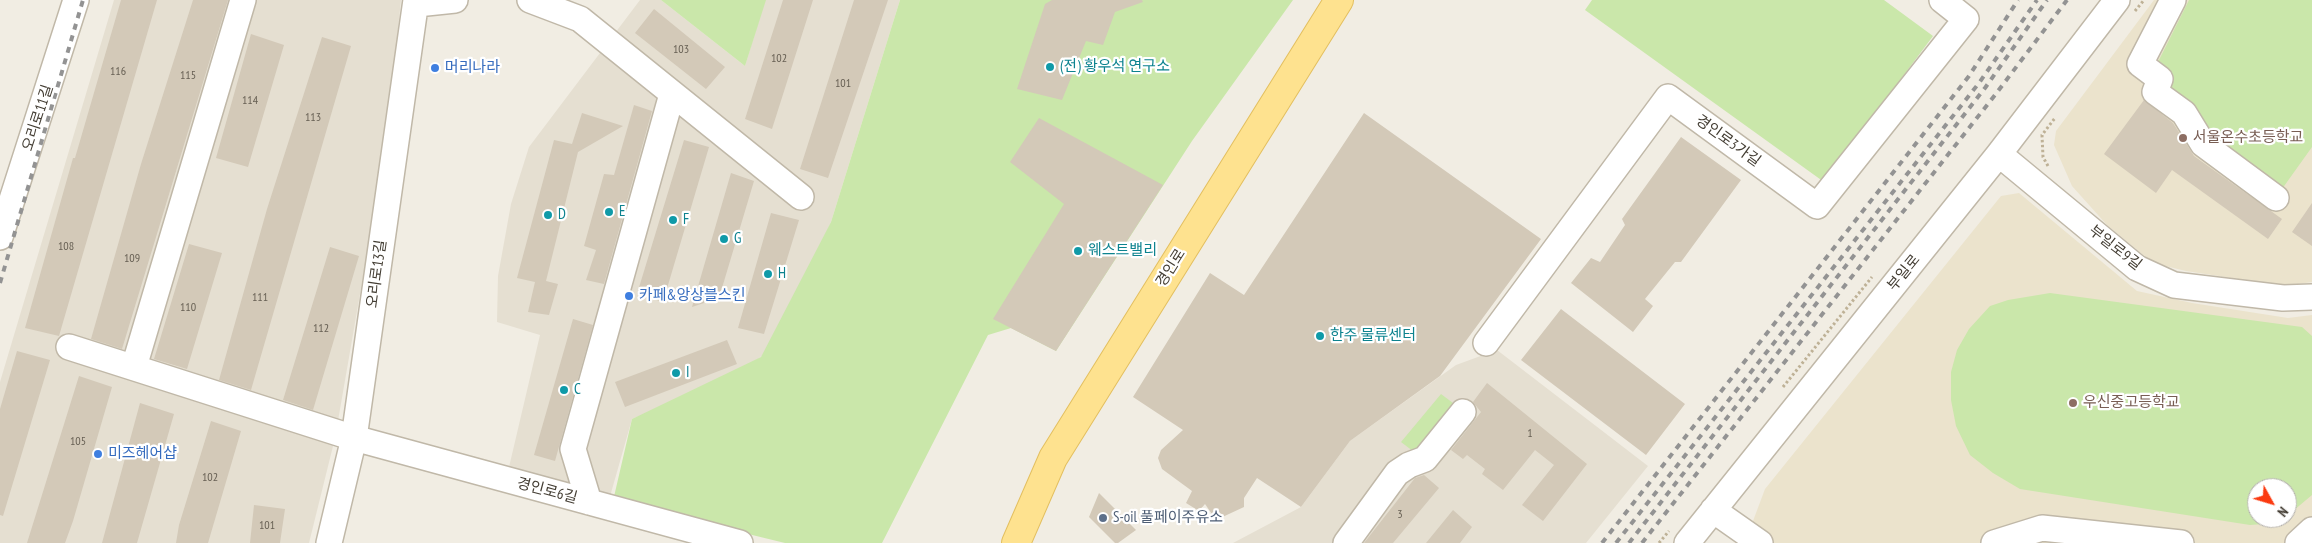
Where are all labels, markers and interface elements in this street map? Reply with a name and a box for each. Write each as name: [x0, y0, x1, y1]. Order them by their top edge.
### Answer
house number: 103: [673, 43, 689, 57]
house number: 102: [771, 52, 787, 66]
place label: (전) 황우석 연구소: [1060, 58, 1170, 76]
place label: 머리나라: [445, 59, 500, 77]
marker: (전) 황우석 연구소: [1044, 61, 1056, 73]
marker: 머리나라: [429, 62, 441, 74]
house number: 116: [110, 65, 126, 79]
house number: 115: [180, 69, 196, 83]
house number: 101: [835, 77, 851, 91]
street label: 오리로11길: [19, 83, 57, 153]
house number: 114: [242, 94, 258, 108]
house number: 113: [305, 111, 321, 125]
street label: 경인로3가길: [1692, 111, 1764, 171]
place label: 서울온수초등학교: [2193, 129, 2303, 147]
marker: 서울온수초등학교: [2177, 132, 2189, 144]
place label: E: [619, 203, 625, 221]
place label: D: [558, 206, 566, 224]
marker: E: [603, 206, 615, 218]
marker: D: [542, 209, 554, 221]
place label: F: [683, 211, 689, 229]
marker: F: [667, 214, 679, 226]
street label: 부일로9길: [2085, 222, 2145, 274]
place label: G: [734, 230, 741, 248]
marker: G: [718, 233, 730, 245]
street label: 오리로13길: [363, 239, 391, 309]
house number: 108: [58, 240, 74, 254]
place label: 웨스트밸리: [1088, 242, 1157, 260]
marker: 웨스트밸리: [1072, 245, 1084, 257]
street label: 경인로: [1152, 246, 1190, 290]
street label: 부일로: [1884, 251, 1924, 295]
house number: 109: [124, 252, 140, 266]
place label: H: [778, 265, 786, 283]
marker: H: [762, 268, 774, 280]
place label: 카페&앙상블스킨: [639, 287, 745, 305]
marker: 카페&앙상블스킨: [623, 290, 635, 302]
house number: 111: [252, 291, 268, 305]
house number: 110: [180, 301, 196, 315]
house number: 112: [313, 322, 329, 336]
place label: 한주 물류센터: [1330, 327, 1416, 345]
marker: 한주 물류센터: [1314, 330, 1326, 342]
place label: I: [686, 364, 689, 382]
marker: I: [670, 367, 682, 379]
place label: C: [574, 381, 581, 399]
marker: C: [558, 384, 570, 396]
place label: 우신중고등학교: [2083, 394, 2180, 412]
marker: 우신중고등학교: [2067, 397, 2079, 409]
house number: 1: [1527, 427, 1533, 441]
house number: 105: [70, 435, 86, 449]
place label: 미즈헤어샵: [108, 445, 177, 463]
marker: 미즈헤어샵: [92, 448, 104, 460]
house number: 102: [202, 471, 218, 485]
street label: 경인로6길: [515, 474, 579, 508]
north arrow: [2247, 478, 2297, 528]
text: N: [2274, 503, 2292, 520]
house number: 3: [1397, 508, 1403, 522]
place label: S-oil 풀페이주유소: [1113, 509, 1223, 527]
marker: S-oil 풀페이주유소: [1097, 512, 1109, 524]
house number: 101: [259, 519, 275, 533]

